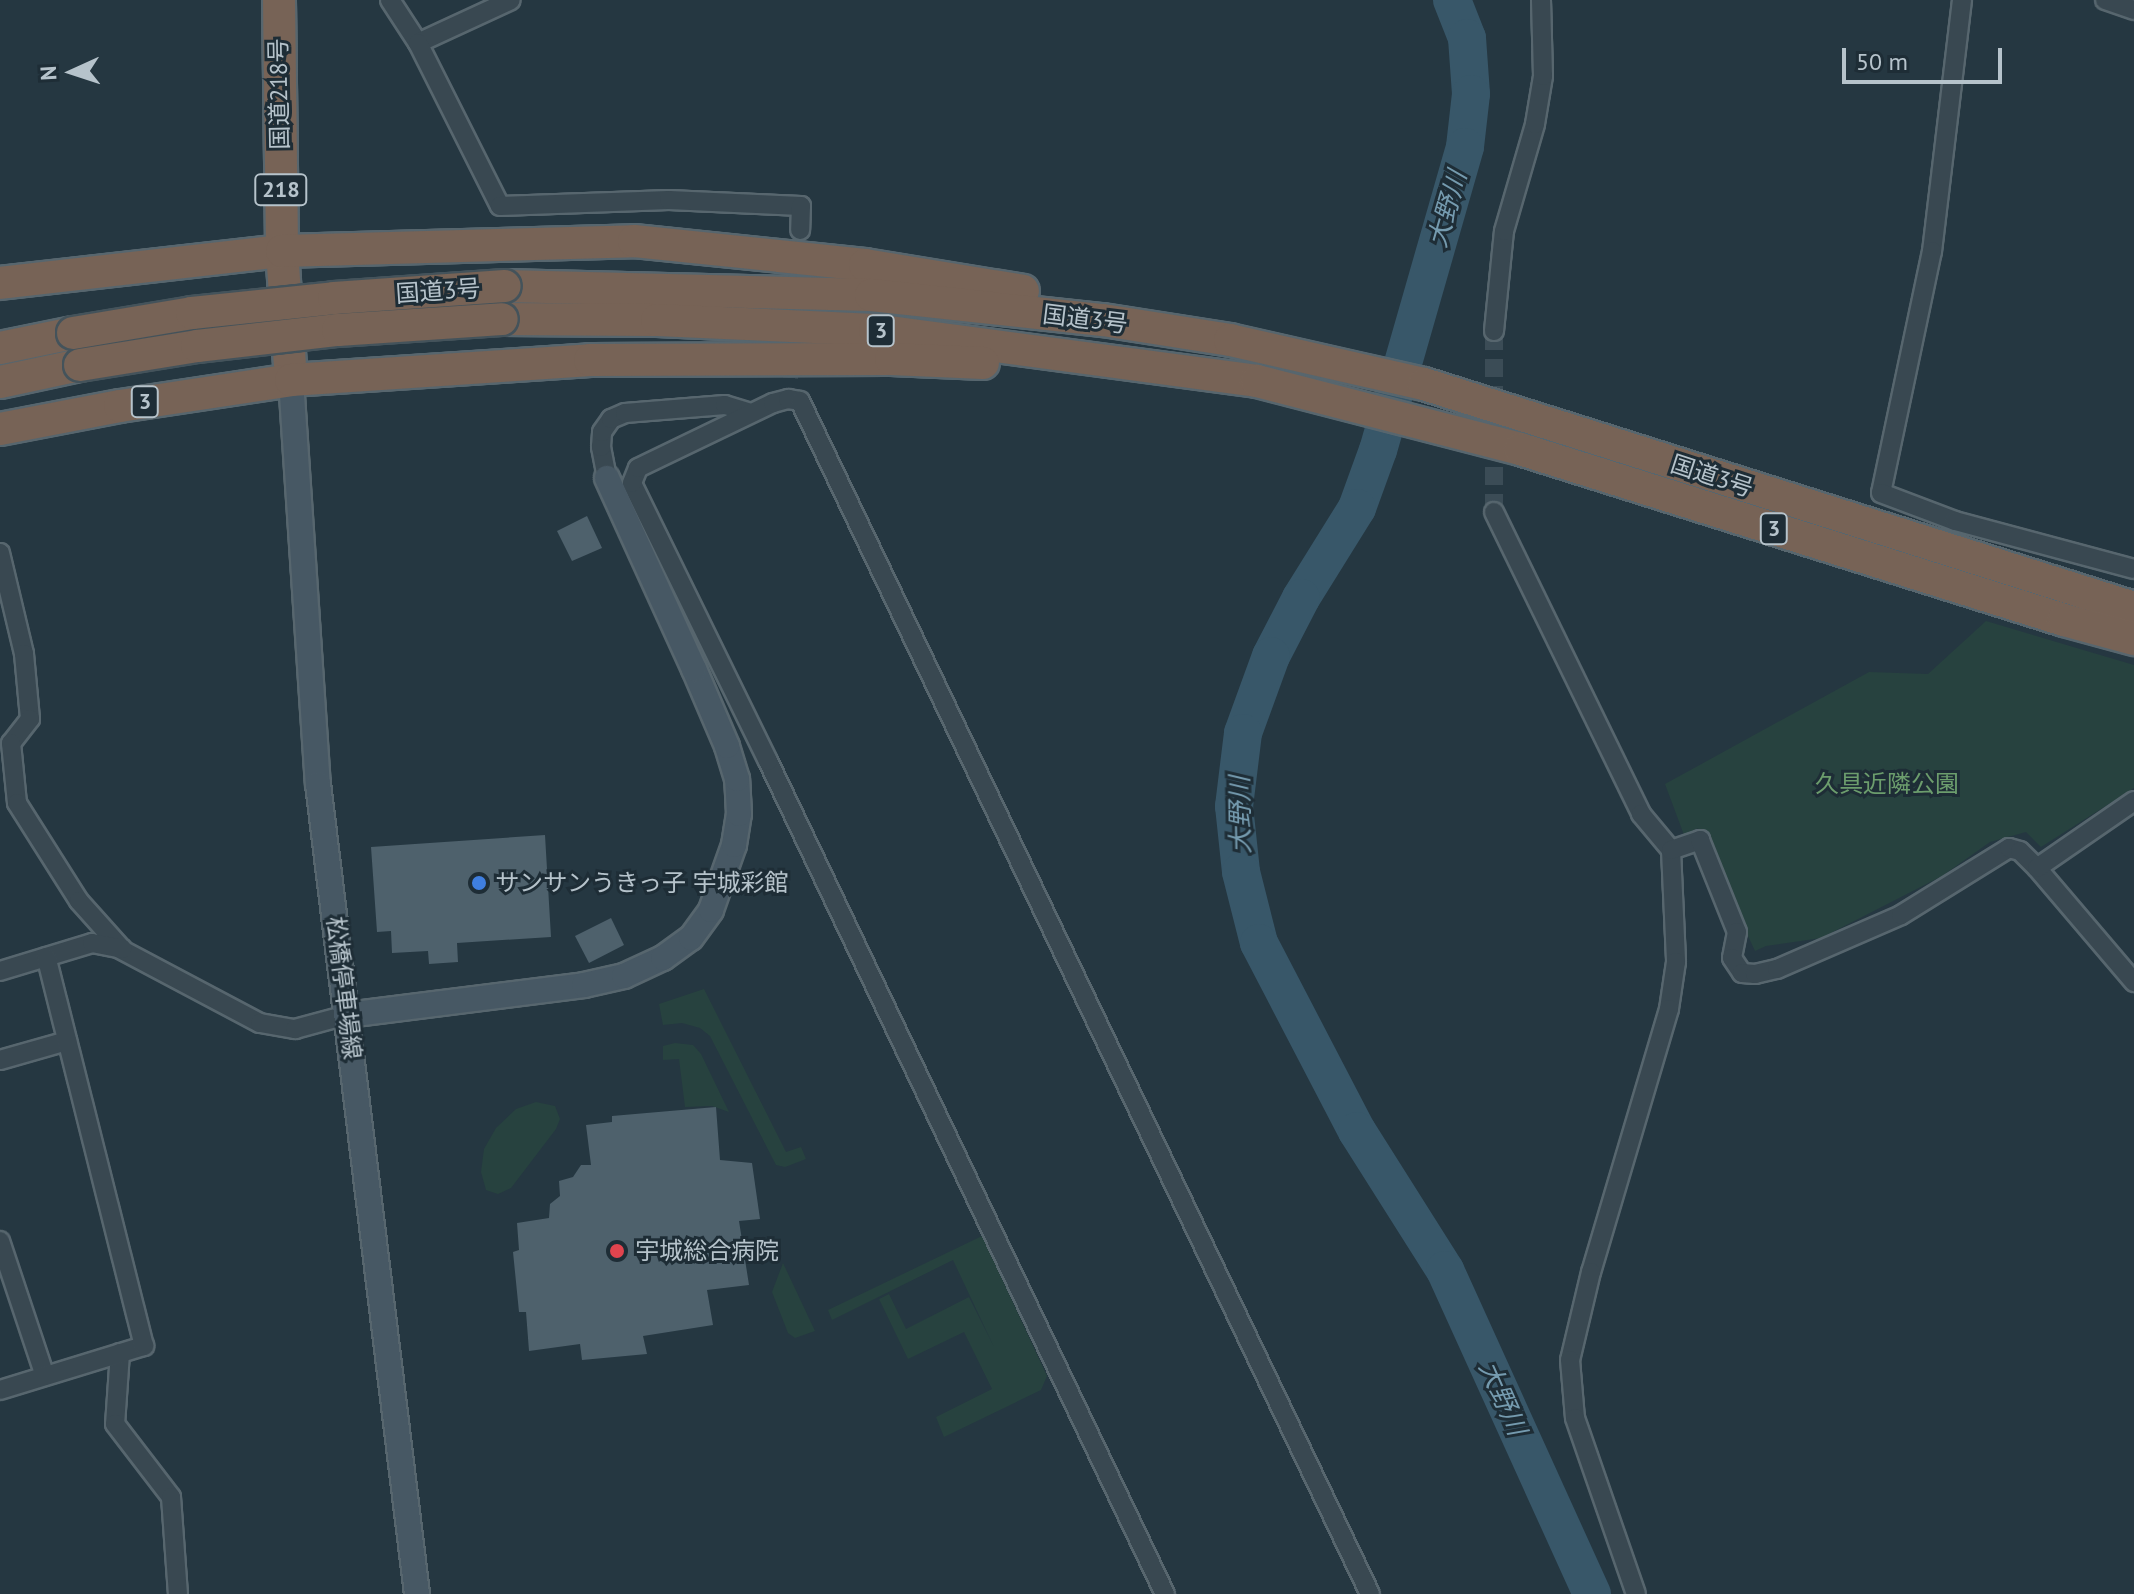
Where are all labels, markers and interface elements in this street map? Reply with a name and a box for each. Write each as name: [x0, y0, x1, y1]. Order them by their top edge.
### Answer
north arrow: [32, 32, 112, 112]
scale bar: [1846, 32, 2006, 82]
street label: 国道218号: [264, 38, 294, 150]
text: 50 m: [1856, 46, 1908, 77]
text: N: [34, 65, 62, 81]
water label: 大野川: [1421, 167, 1473, 251]
road number: 218: [253, 172, 309, 208]
street label: 国道3号: [395, 274, 481, 308]
street label: 国道3号: [1041, 300, 1129, 338]
road number: 3: [865, 313, 897, 349]
road number: 3: [129, 384, 161, 420]
street label: 国道3号: [1667, 449, 1757, 503]
road number: 3: [1758, 511, 1790, 547]
park label: 久具近隣公園: [1815, 770, 1959, 798]
water label: 大野川: [1224, 776, 1256, 854]
place label: サンサンうきっ子 宇城彩館: [495, 869, 789, 897]
marker: サンサンうきっ子 宇城彩館: [470, 874, 488, 892]
street label: 松橋停車場線: [321, 915, 367, 1061]
place label: 宇城総合病院: [635, 1237, 779, 1265]
marker: 宇城総合病院: [606, 1240, 628, 1262]
water label: 大野川: [1473, 1356, 1533, 1440]

